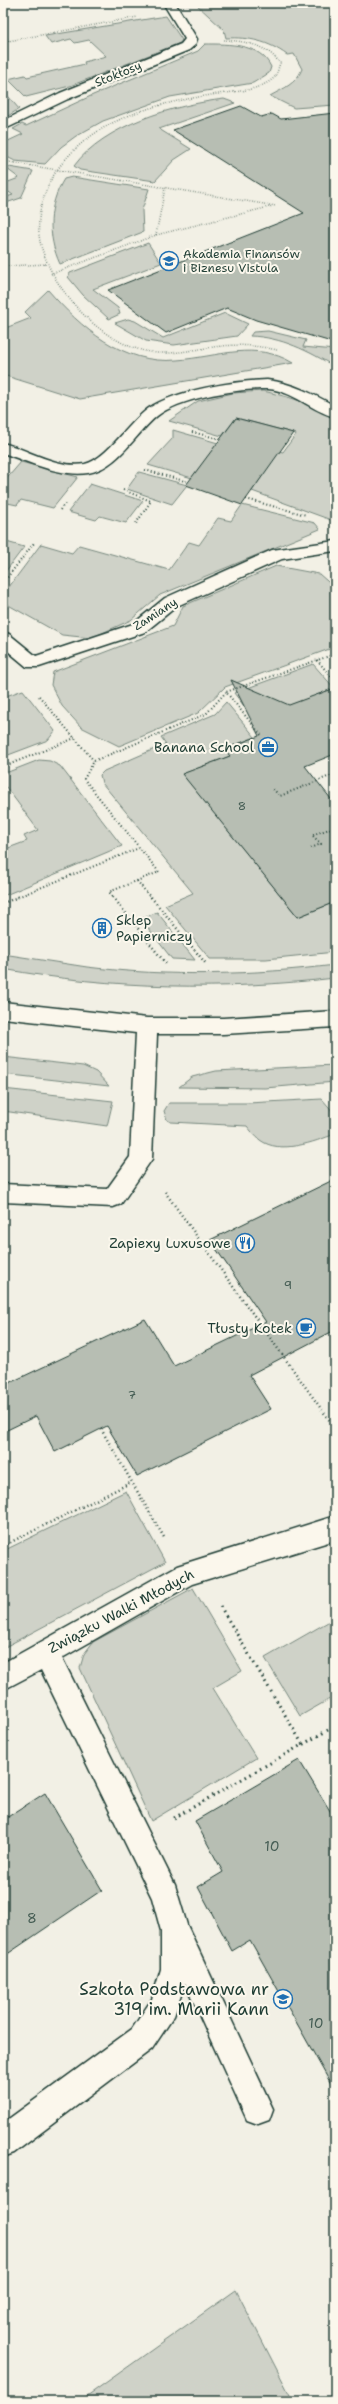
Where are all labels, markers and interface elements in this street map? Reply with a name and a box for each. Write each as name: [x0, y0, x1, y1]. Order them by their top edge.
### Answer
street label: Stokłosy: [92, 57, 144, 91]
place label: Akademia Finansów i Biznesu Vistula: [183, 246, 301, 276]
school or university icon: Akademia Finansów i Biznesu Vistula: [158, 250, 180, 272]
street label: Zamiany: [130, 594, 180, 634]
office icon: Banana School: [257, 736, 279, 758]
place label: Banana School: [154, 738, 255, 756]
house number: 8: [238, 798, 246, 814]
place label: Sklep Papierniczy: [116, 911, 193, 945]
building icon: Sklep Papierniczy: [91, 917, 113, 939]
restaurant icon: Zapiexy Luxusowe: [234, 1232, 256, 1254]
place label: Zapiexy Luxusowe: [109, 1234, 231, 1252]
house number: 9: [284, 1277, 292, 1293]
cafe icon: Tłusty Kotek: [295, 1317, 317, 1339]
place label: Tłusty Kotek: [207, 1319, 292, 1337]
house number: 7: [128, 1387, 136, 1403]
street label: Związku Walki Młodych: [45, 1565, 197, 1657]
house number: 10: [264, 1837, 280, 1855]
house number: 8: [27, 1909, 37, 1927]
place label: Szkoła Podstawowa nr 319 im. Marii Kann: [79, 1978, 269, 2020]
school or university icon: Szkoła Podstawowa nr 319 im. Marii Kann: [272, 1988, 294, 2010]
house number: 10: [308, 2014, 324, 2032]

